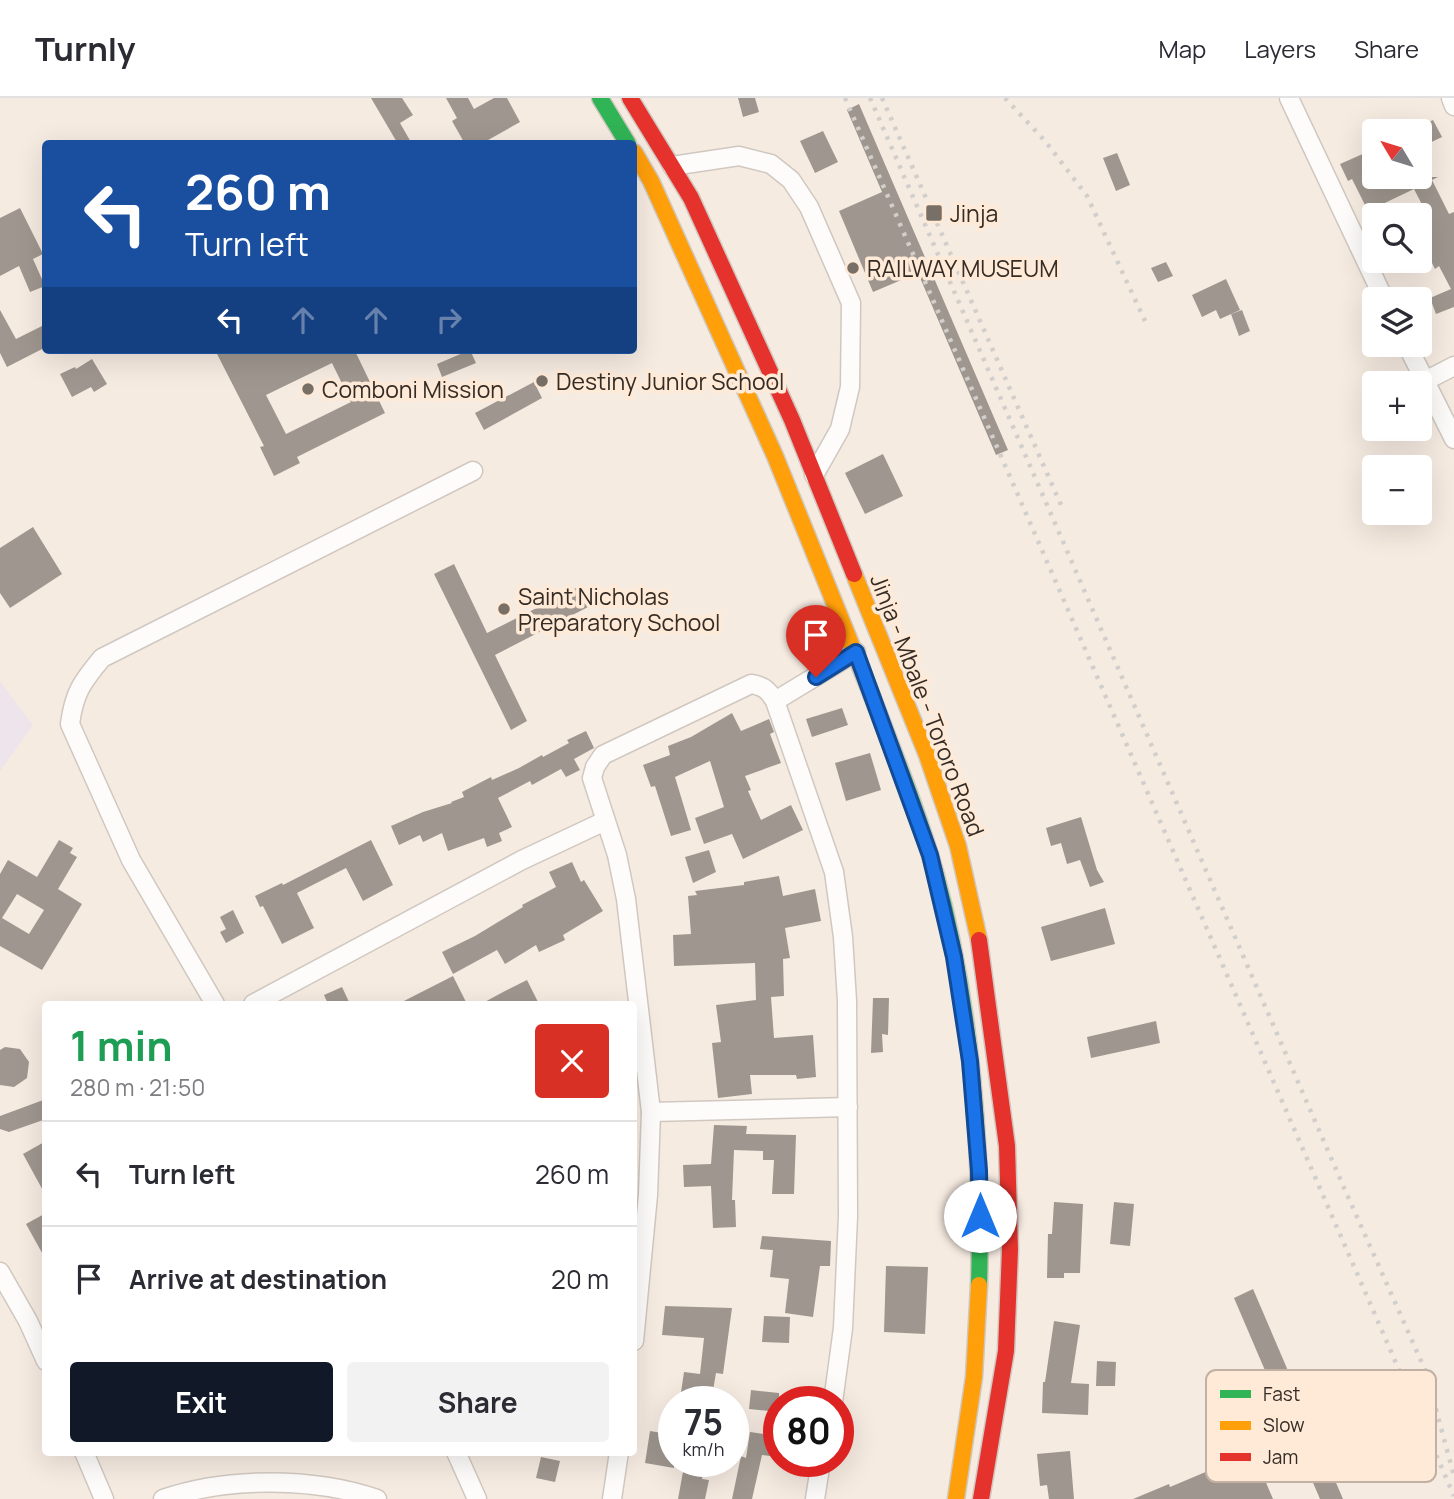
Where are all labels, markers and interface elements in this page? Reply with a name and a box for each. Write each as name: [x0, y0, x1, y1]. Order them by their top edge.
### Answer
text: Turnly: [35, 26, 136, 71]
text: Map: [1159, 32, 1206, 65]
text: Layers: [1244, 32, 1316, 65]
text: Share: [1354, 32, 1419, 65]
north arrow: [1362, 119, 1432, 189]
map controls: [1362, 119, 1432, 525]
text: 260 m: [185, 158, 331, 225]
icon: left: [70, 168, 161, 259]
place label: Jinja: [950, 197, 998, 229]
marker: Jinja: [924, 203, 944, 223]
button: search: [1362, 203, 1432, 273]
text: Turn left: [185, 222, 309, 266]
place label: RAILWAY MUSEUM: [867, 252, 1058, 284]
marker: RAILWAY MUSEUM: [845, 260, 861, 276]
button: layers: [1362, 287, 1432, 357]
icon: left: [211, 301, 249, 339]
icon: ahead: [284, 301, 322, 339]
icon: ahead: [357, 301, 395, 339]
icon: right: [430, 301, 468, 339]
place label: Destiny Junior School: [556, 365, 784, 397]
button: +: [1362, 371, 1432, 441]
place label: Comboni Mission: [322, 373, 504, 405]
marker: Destiny Junior School: [534, 373, 550, 389]
marker: Comboni Mission: [300, 381, 316, 397]
button: −: [1362, 455, 1432, 525]
street label: Jinja - Mbale - Tororo Road: [863, 569, 993, 841]
place label: Saint Nicholas Preparatory School: [518, 580, 720, 638]
marker: Saint Nicholas Preparatory School: [496, 601, 512, 617]
pin: [786, 605, 846, 677]
icon: arrive: [797, 616, 835, 654]
text: 1 min: [70, 1016, 173, 1074]
button: close: [535, 1024, 609, 1098]
text: 280 m · 21:50: [70, 1071, 205, 1103]
icon: left: [70, 1155, 108, 1193]
text: Turn left: [129, 1156, 236, 1192]
text: 260 m: [535, 1156, 609, 1192]
position arrow: [943, 1179, 1017, 1253]
icon: arrive: [70, 1260, 108, 1298]
text: Arrive at destination: [129, 1261, 387, 1297]
text: 20 m: [551, 1261, 609, 1297]
button: Exit: [70, 1362, 333, 1442]
button: Share: [347, 1362, 609, 1442]
legend: [1206, 1370, 1436, 1482]
text: Fast: [1263, 1381, 1300, 1407]
speed limit sign: 80: [763, 1386, 854, 1477]
text: 75: [684, 1398, 723, 1446]
text: Slow: [1263, 1412, 1305, 1438]
text: km/h: [683, 1437, 724, 1461]
text: Jam: [1263, 1444, 1298, 1470]

